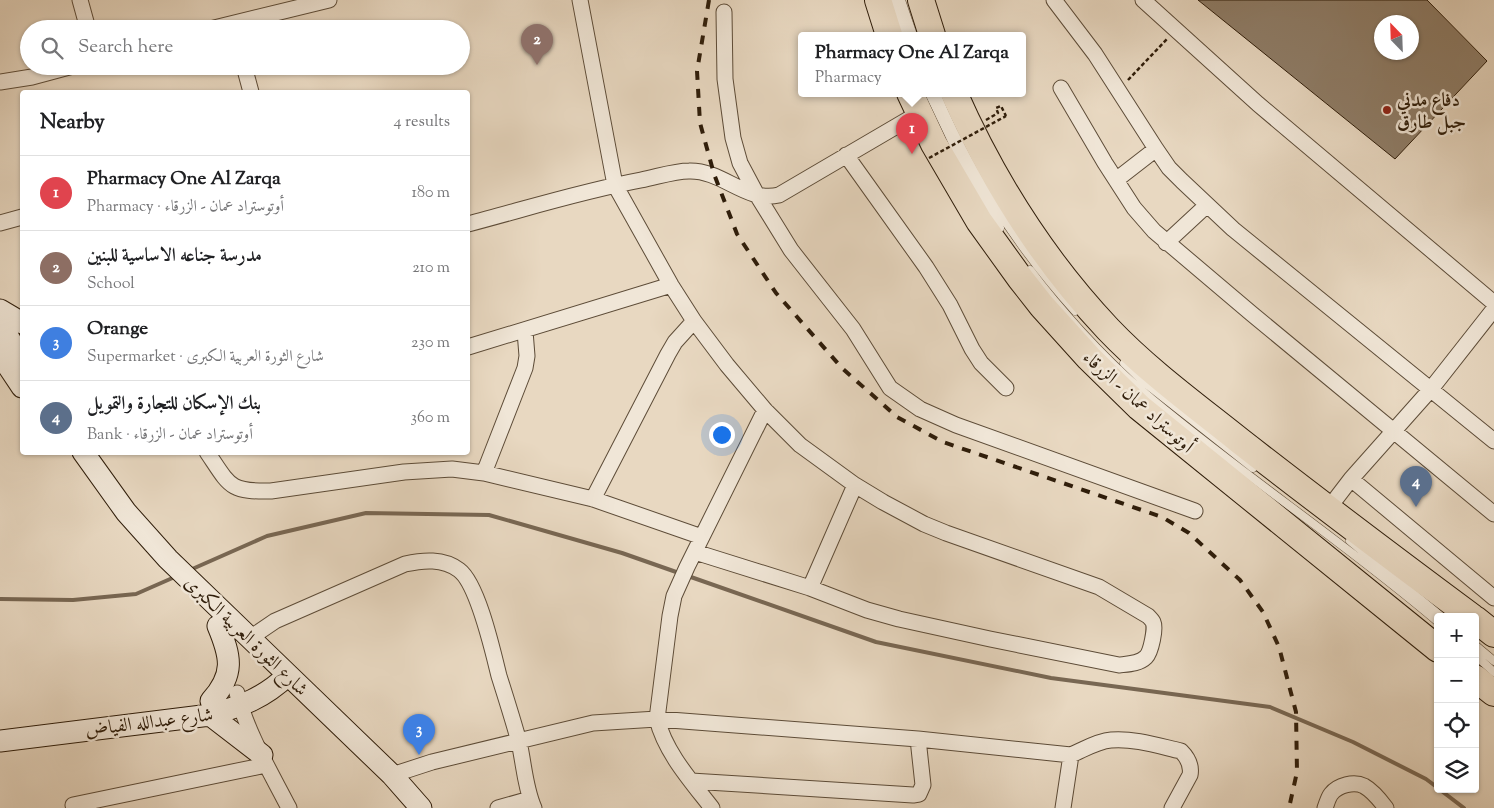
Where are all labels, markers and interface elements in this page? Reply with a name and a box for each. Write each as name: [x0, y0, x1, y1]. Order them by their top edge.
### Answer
north arrow: [1374, 15, 1419, 60]
search box: [20, 20, 470, 75]
pin: 2: [521, 24, 553, 65]
popup: [798, 32, 1026, 97]
icon: search: [38, 34, 66, 62]
text: Search here: [78, 34, 173, 61]
text: Pharmacy One Al Zarqa: [815, 40, 1009, 67]
text: Pharmacy: [815, 67, 882, 90]
place label: دفاع مدني جبل طارق: [1396, 88, 1466, 137]
marker: دفاع مدني جبل طارق: [1381, 104, 1393, 116]
text: Nearby: [40, 108, 105, 138]
text: 4 results: [394, 111, 450, 134]
pin: 1: [896, 113, 928, 154]
text: Pharmacy One Al Zarqa: [87, 166, 281, 193]
text: 1: [53, 182, 59, 205]
text: 180 m: [411, 182, 450, 205]
text: Pharmacy · أوتوستراد عمان - الزرقاء: [87, 196, 284, 219]
text: مدرسة جناعه الاساسية للبنين: [87, 243, 262, 270]
text: 2: [52, 257, 60, 280]
text: 210 m: [412, 257, 450, 280]
text: School: [87, 273, 135, 296]
text: Orange: [87, 316, 148, 343]
text: 3: [53, 332, 59, 355]
text: 230 m: [411, 332, 450, 355]
street label: أوتوستراد عمان - الزرقاء: [1076, 345, 1200, 461]
text: Supermarket · شارع الثورة العربية الكبرى: [87, 346, 324, 369]
text: بنك الإسكان للتجارة والتمويل: [87, 391, 261, 418]
text: 4: [52, 407, 60, 430]
text: 360 m: [411, 407, 450, 430]
your location: [709, 422, 735, 448]
text: Bank · أوتوستراد عمان - الزرقاء: [87, 424, 253, 447]
pin: 4: [1400, 466, 1432, 507]
street label: شارع الثورة العربية الكبرى: [177, 570, 313, 703]
map controls: [1434, 613, 1479, 793]
button: +: [1434, 613, 1479, 658]
button: −: [1434, 658, 1479, 703]
street label: شارع عبدالله الفياض: [84, 702, 215, 745]
button: locate: [1434, 703, 1479, 748]
pin: 3: [403, 714, 435, 755]
button: layers: [1434, 748, 1479, 793]

